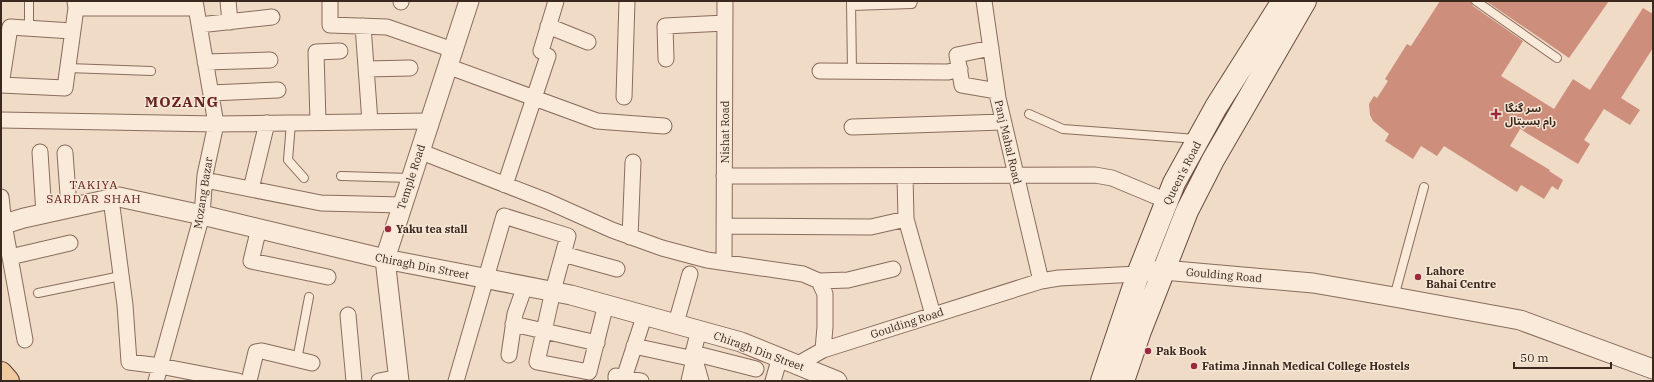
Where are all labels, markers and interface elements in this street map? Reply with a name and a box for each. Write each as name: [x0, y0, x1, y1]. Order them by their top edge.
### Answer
district label: MOZANG: [145, 92, 219, 111]
street label: Panj Mahal Road: [991, 98, 1025, 186]
street label: Nishat Road: [718, 100, 732, 163]
place label: سر گنگا رام ہسپتال: [1505, 101, 1556, 130]
marker: سر گنگا رام ہسپتال: [1490, 108, 1502, 120]
street label: Queen's Road: [1160, 138, 1204, 207]
street label: Temple Road: [394, 142, 428, 211]
street label: Mozang Bazar: [190, 156, 216, 230]
district label: TAKIYA SARDAR SHAH: [46, 177, 142, 206]
place label: Yaku tea stall: [396, 222, 468, 236]
marker: Yaku tea stall: [383, 224, 393, 234]
street label: Chiragh Din Street: [374, 250, 470, 282]
place label: Lahore Bahai Centre: [1426, 264, 1496, 291]
street label: Goulding Road: [1185, 265, 1263, 285]
marker: Lahore Bahai Centre: [1413, 272, 1423, 282]
street label: Goulding Road: [869, 304, 946, 341]
street label: Chiragh Din Street: [712, 328, 806, 374]
place label: Pak Book: [1156, 344, 1207, 358]
scale bar: [1514, 344, 1611, 370]
marker: Pak Book: [1143, 346, 1153, 356]
text: 50 m: [1520, 350, 1549, 365]
place label: Fatima Jinnah Medical College Hostels: [1202, 359, 1410, 373]
marker: Fatima Jinnah Medical College Hostels: [1189, 361, 1199, 371]

